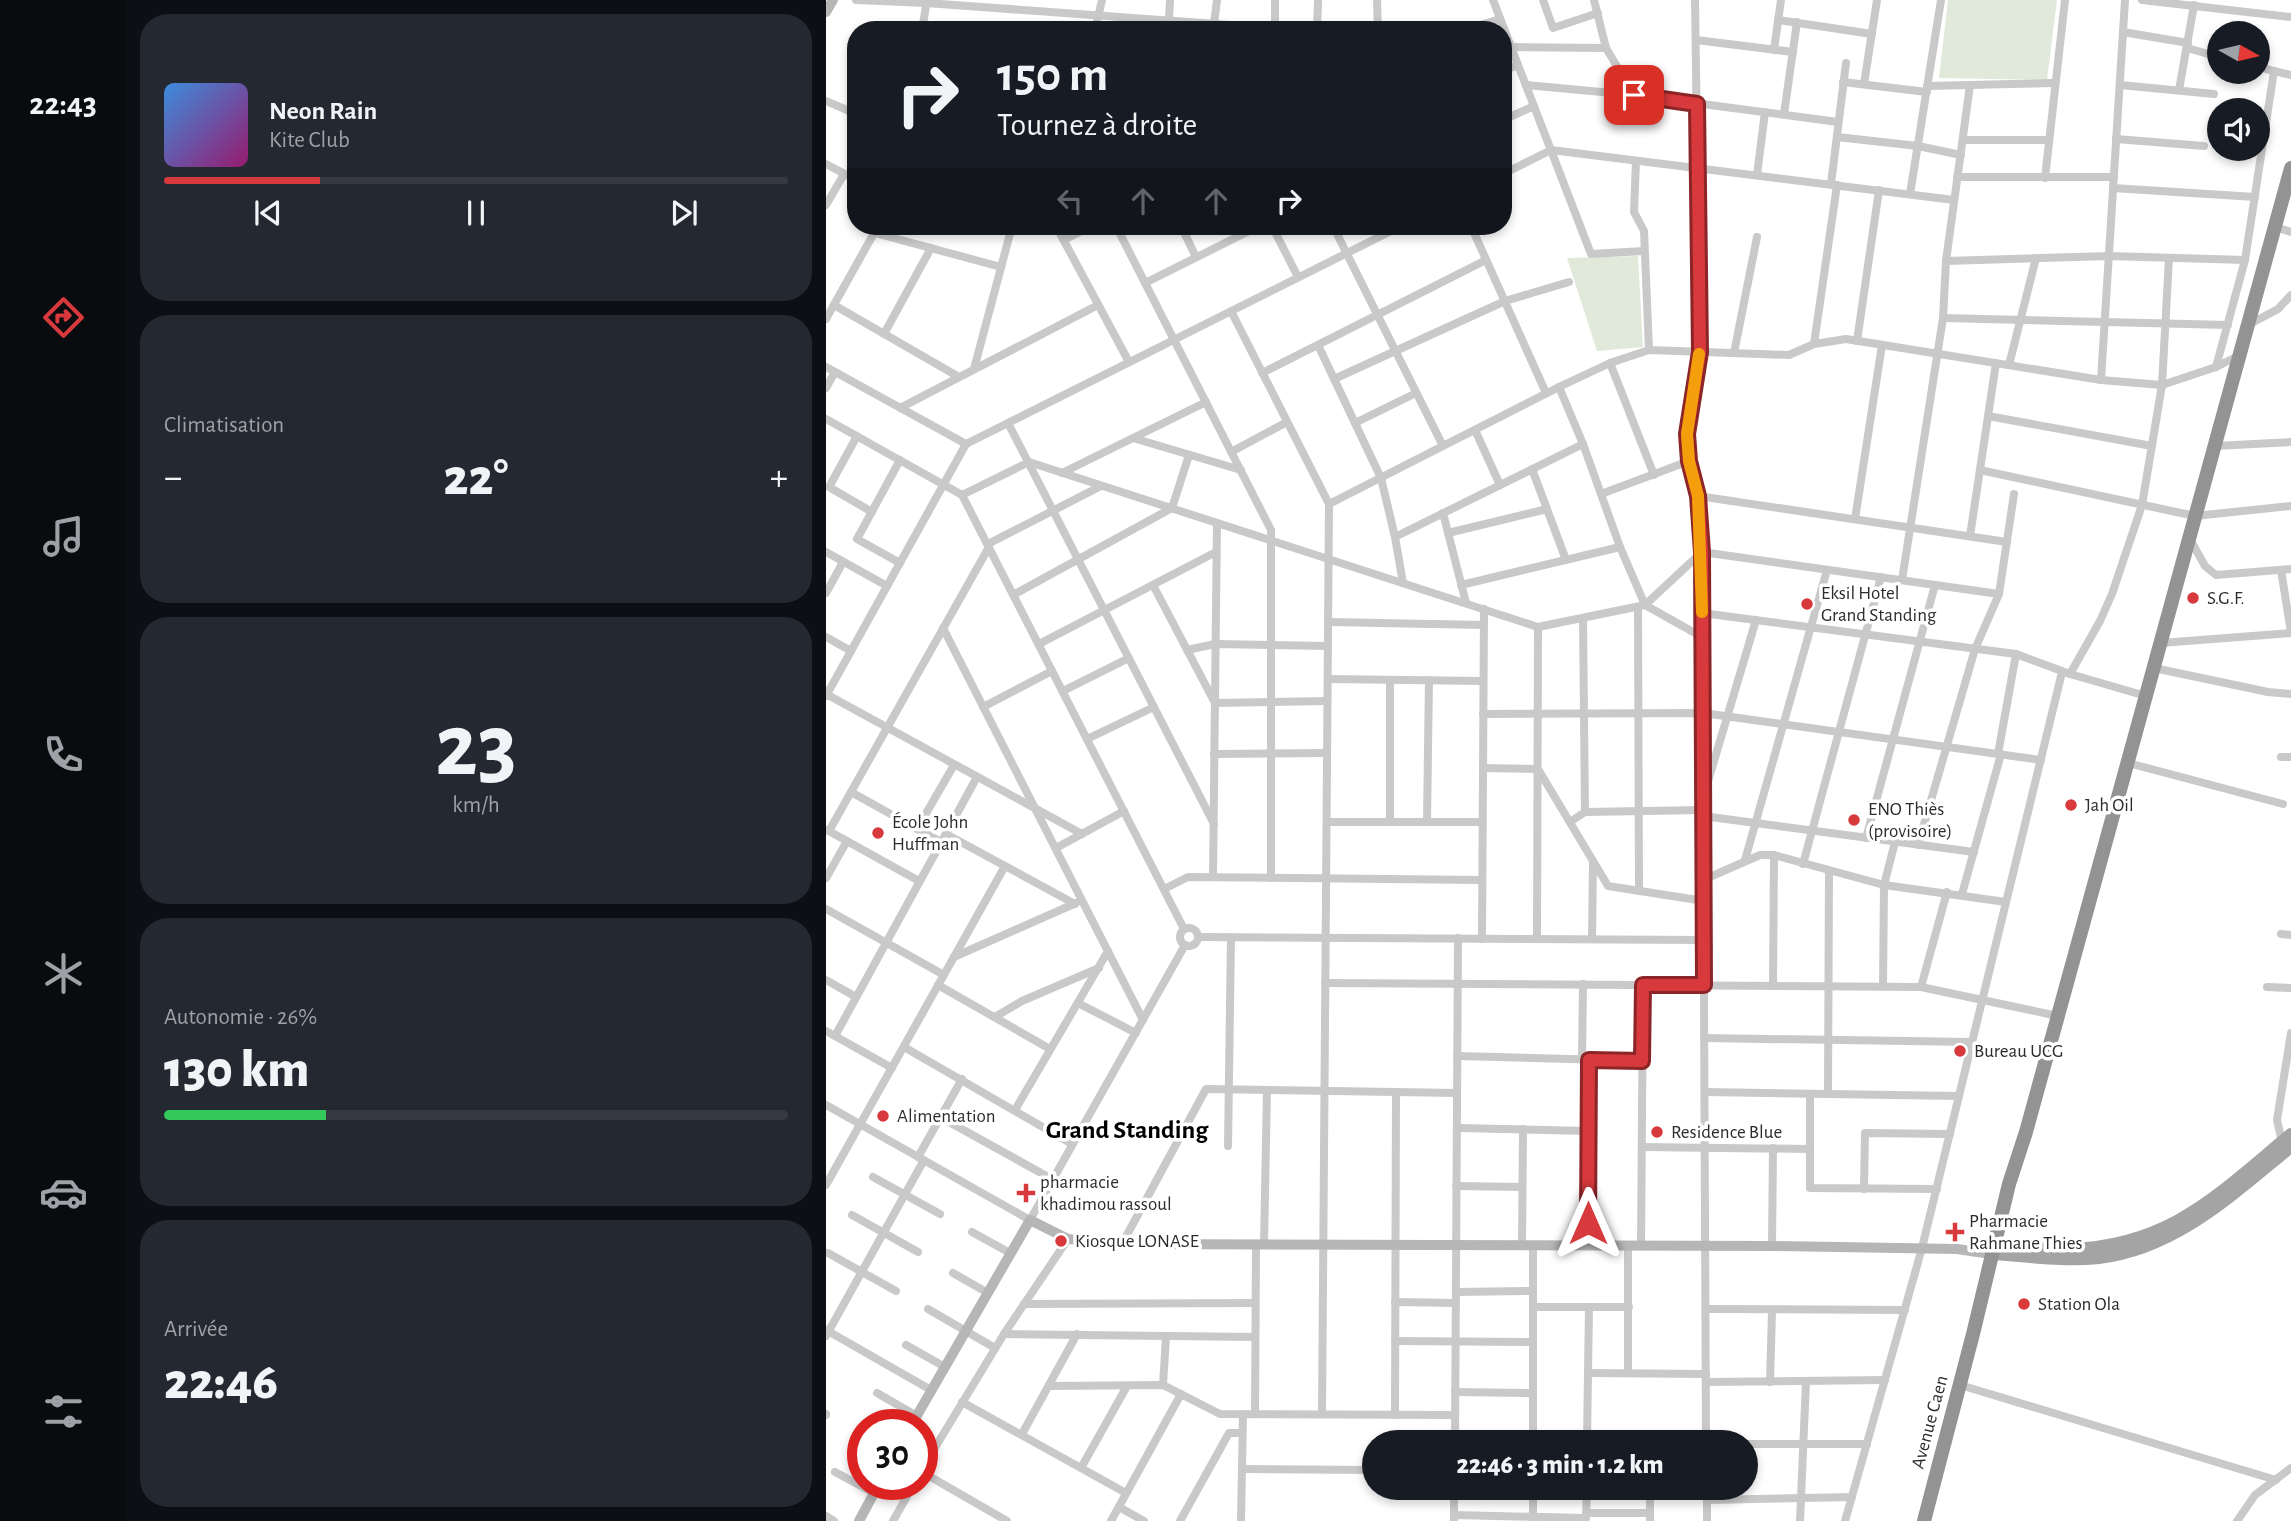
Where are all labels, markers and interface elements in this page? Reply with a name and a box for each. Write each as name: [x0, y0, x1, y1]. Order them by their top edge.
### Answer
north arrow: [2207, 21, 2270, 84]
map controls: [2207, 21, 2270, 161]
icon: right: [882, 49, 973, 140]
text: 150 m: [997, 51, 1108, 100]
pin: [1604, 65, 1664, 125]
icon: arrive: [1615, 76, 1653, 114]
text: 22:43: [29, 88, 97, 120]
text: Neon Rain: [269, 98, 377, 124]
button: sound: [2207, 98, 2270, 161]
text: Tournez à droite: [997, 109, 1197, 141]
text: Kite Club: [269, 129, 350, 152]
icon: left: [1051, 182, 1089, 220]
icon: ahead: [1124, 182, 1162, 220]
icon: ahead: [1197, 182, 1235, 220]
icon: right: [1270, 182, 1308, 220]
icon: previous: [249, 194, 287, 232]
icon: pause: [457, 194, 495, 232]
icon: next: [665, 194, 703, 232]
icon: directions: [39, 293, 88, 342]
text: Climatisation: [164, 414, 284, 437]
text: 22°: [443, 452, 509, 504]
text: −: [164, 459, 182, 497]
text: +: [770, 459, 788, 497]
icon: music: [39, 512, 88, 561]
place label: Eksil Hotel Grand Standing: [1821, 584, 1937, 625]
place label: S.G.F.: [2207, 589, 2245, 608]
marker: S.G.F.: [2185, 590, 2201, 606]
marker: Eksil Hotel Grand Standing: [1799, 596, 1815, 612]
text: 23: [435, 701, 517, 792]
icon: phone: [39, 730, 88, 779]
text: km/h: [452, 794, 500, 817]
place label: Jah Oil: [2085, 796, 2134, 815]
marker: Jah Oil: [2063, 797, 2079, 813]
place label: ENO Thiès (provisoire): [1868, 800, 1952, 841]
place label: École John Huffman: [892, 811, 968, 854]
marker: ENO Thiès (provisoire): [1846, 812, 1862, 828]
marker: École John Huffman: [870, 825, 886, 841]
icon: climate: [39, 949, 88, 998]
text: Autonomie · 26%: [164, 1006, 317, 1029]
place label: Bureau UCG: [1974, 1042, 2063, 1061]
marker: Bureau UCG: [1952, 1043, 1968, 1059]
text: 130 km: [164, 1044, 309, 1096]
place label: Alimentation: [897, 1107, 995, 1126]
marker: Alimentation: [875, 1108, 891, 1124]
district label: Grand Standing: [1046, 1117, 1209, 1143]
place label: Residence Blue: [1671, 1123, 1782, 1142]
marker: Residence Blue: [1649, 1124, 1665, 1140]
icon: car: [39, 1168, 88, 1217]
place label: pharmacie khadimou rassoul: [1040, 1173, 1172, 1214]
marker: pharmacie khadimou rassoul: [1018, 1185, 1034, 1201]
position arrow: [1551, 1186, 1625, 1260]
place label: Pharmacie Rahmane Thies: [1969, 1212, 2083, 1253]
marker: Pharmacie Rahmane Thies: [1947, 1224, 1963, 1240]
place label: Kiosque LONASE: [1075, 1232, 1199, 1251]
marker: Kiosque LONASE: [1053, 1233, 1069, 1249]
place label: Station Ola: [2038, 1295, 2120, 1314]
marker: Station Ola: [2016, 1296, 2032, 1312]
text: Arrivée: [164, 1318, 228, 1341]
text: 22:46: [164, 1356, 278, 1408]
street label: Avenue Caen: [1908, 1373, 1952, 1471]
icon: filters: [39, 1387, 88, 1436]
speed limit sign: 30: [847, 1409, 938, 1500]
text: 22:46 · 3 min · 1.2 km: [1456, 1452, 1664, 1478]

